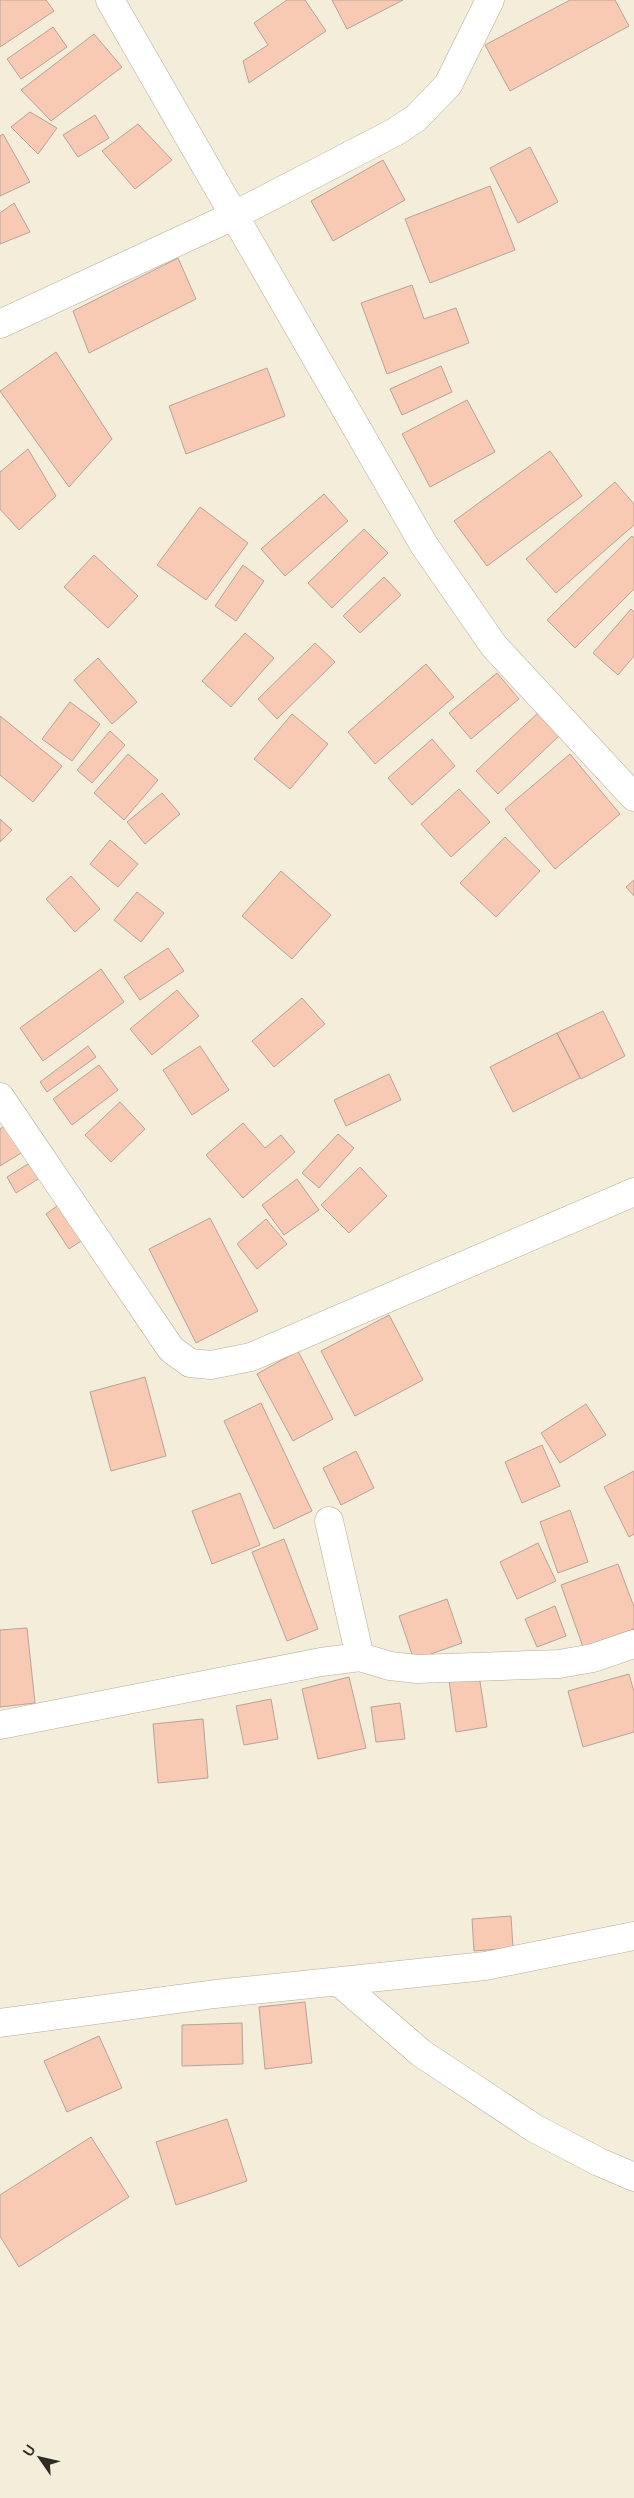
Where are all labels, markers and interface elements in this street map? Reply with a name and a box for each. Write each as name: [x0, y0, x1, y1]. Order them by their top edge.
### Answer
north arrow: [15, 2433, 65, 2483]
text: U: [19, 2441, 39, 2460]

